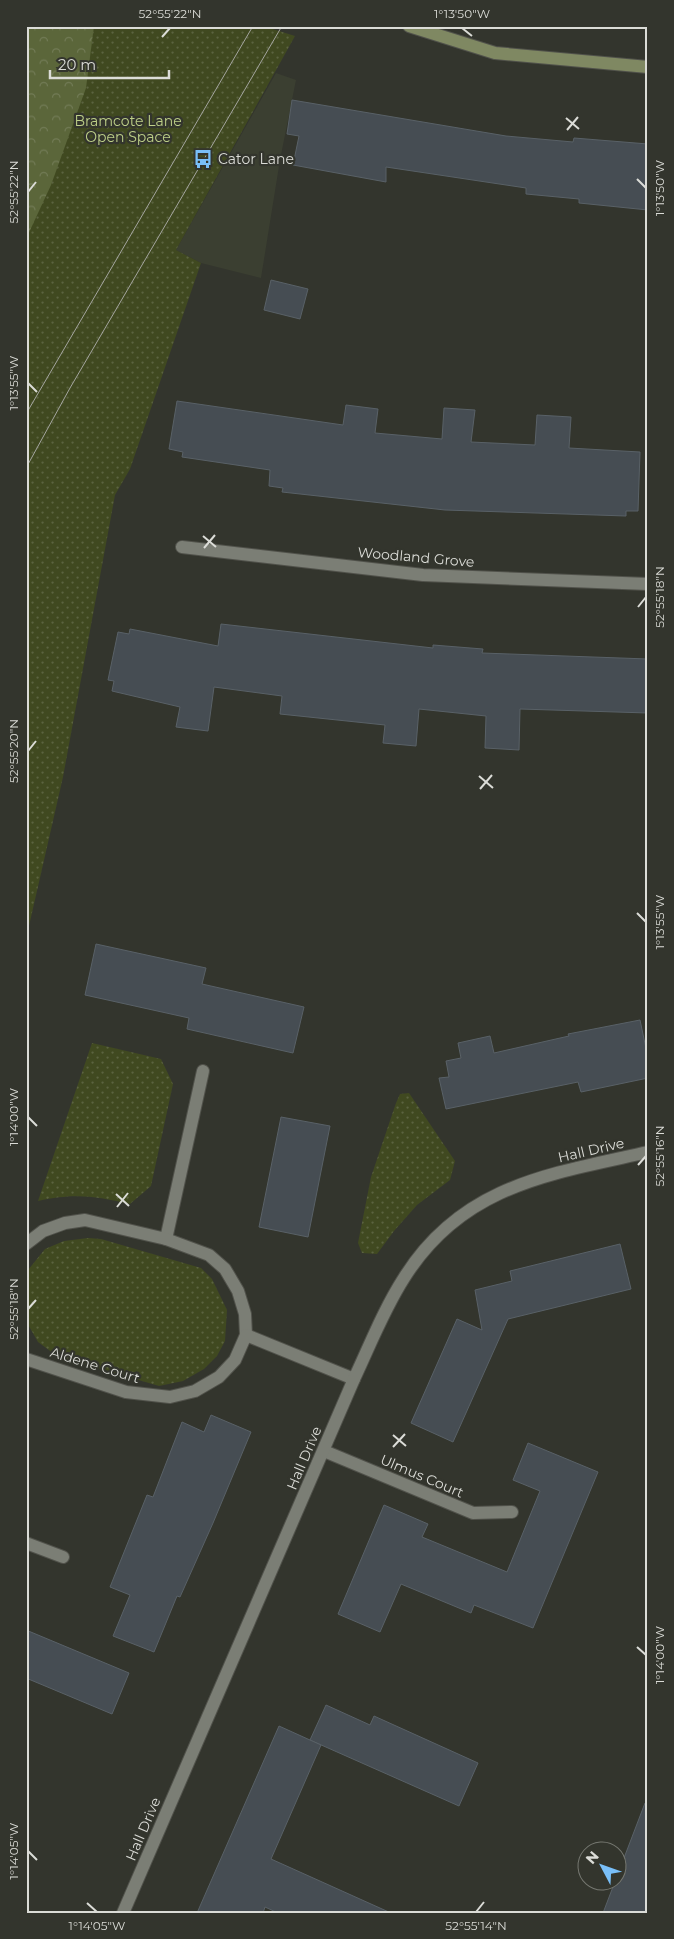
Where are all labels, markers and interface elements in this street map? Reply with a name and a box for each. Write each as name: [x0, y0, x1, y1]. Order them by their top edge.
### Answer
text: 52°55'22"N: [139, 6, 201, 21]
text: 1°13'50"W: [434, 6, 490, 21]
scale bar: [50, 48, 169, 80]
text: 20 m: [58, 55, 96, 74]
park label: Bramcote Lane Open Space: [74, 112, 182, 146]
bus stop icon: Cator Lane: [192, 148, 214, 170]
place label: Cator Lane: [218, 150, 294, 168]
text: 1°13'50"W: [652, 160, 667, 216]
text: 52°55'22"N: [6, 161, 21, 223]
text: 1°13'55"W: [6, 356, 21, 410]
street label: Woodland Grove: [357, 543, 475, 571]
text: 52°55'18"N: [652, 566, 667, 628]
text: 52°55'20"N: [6, 719, 21, 783]
text: 1°13'55"W: [652, 895, 667, 949]
text: 1°14'00"W: [6, 1088, 21, 1146]
text: 52°55'16"N: [652, 1126, 667, 1186]
street label: Hall Drive: [556, 1134, 626, 1166]
text: 52°55'18"N: [6, 1278, 21, 1340]
street label: Aldene Court: [48, 1343, 142, 1387]
street label: Hall Drive: [283, 1423, 325, 1493]
street label: Ulmus Court: [378, 1450, 467, 1502]
text: 1°14'00"W: [652, 1626, 667, 1684]
street label: Hall Drive: [122, 1794, 164, 1864]
text: 1°14'05"W: [6, 1823, 21, 1879]
north arrow: [576, 1842, 626, 1892]
text: N: [582, 1847, 603, 1868]
text: 1°14'05"W: [69, 1918, 125, 1933]
text: 52°55'14"N: [445, 1918, 507, 1933]

